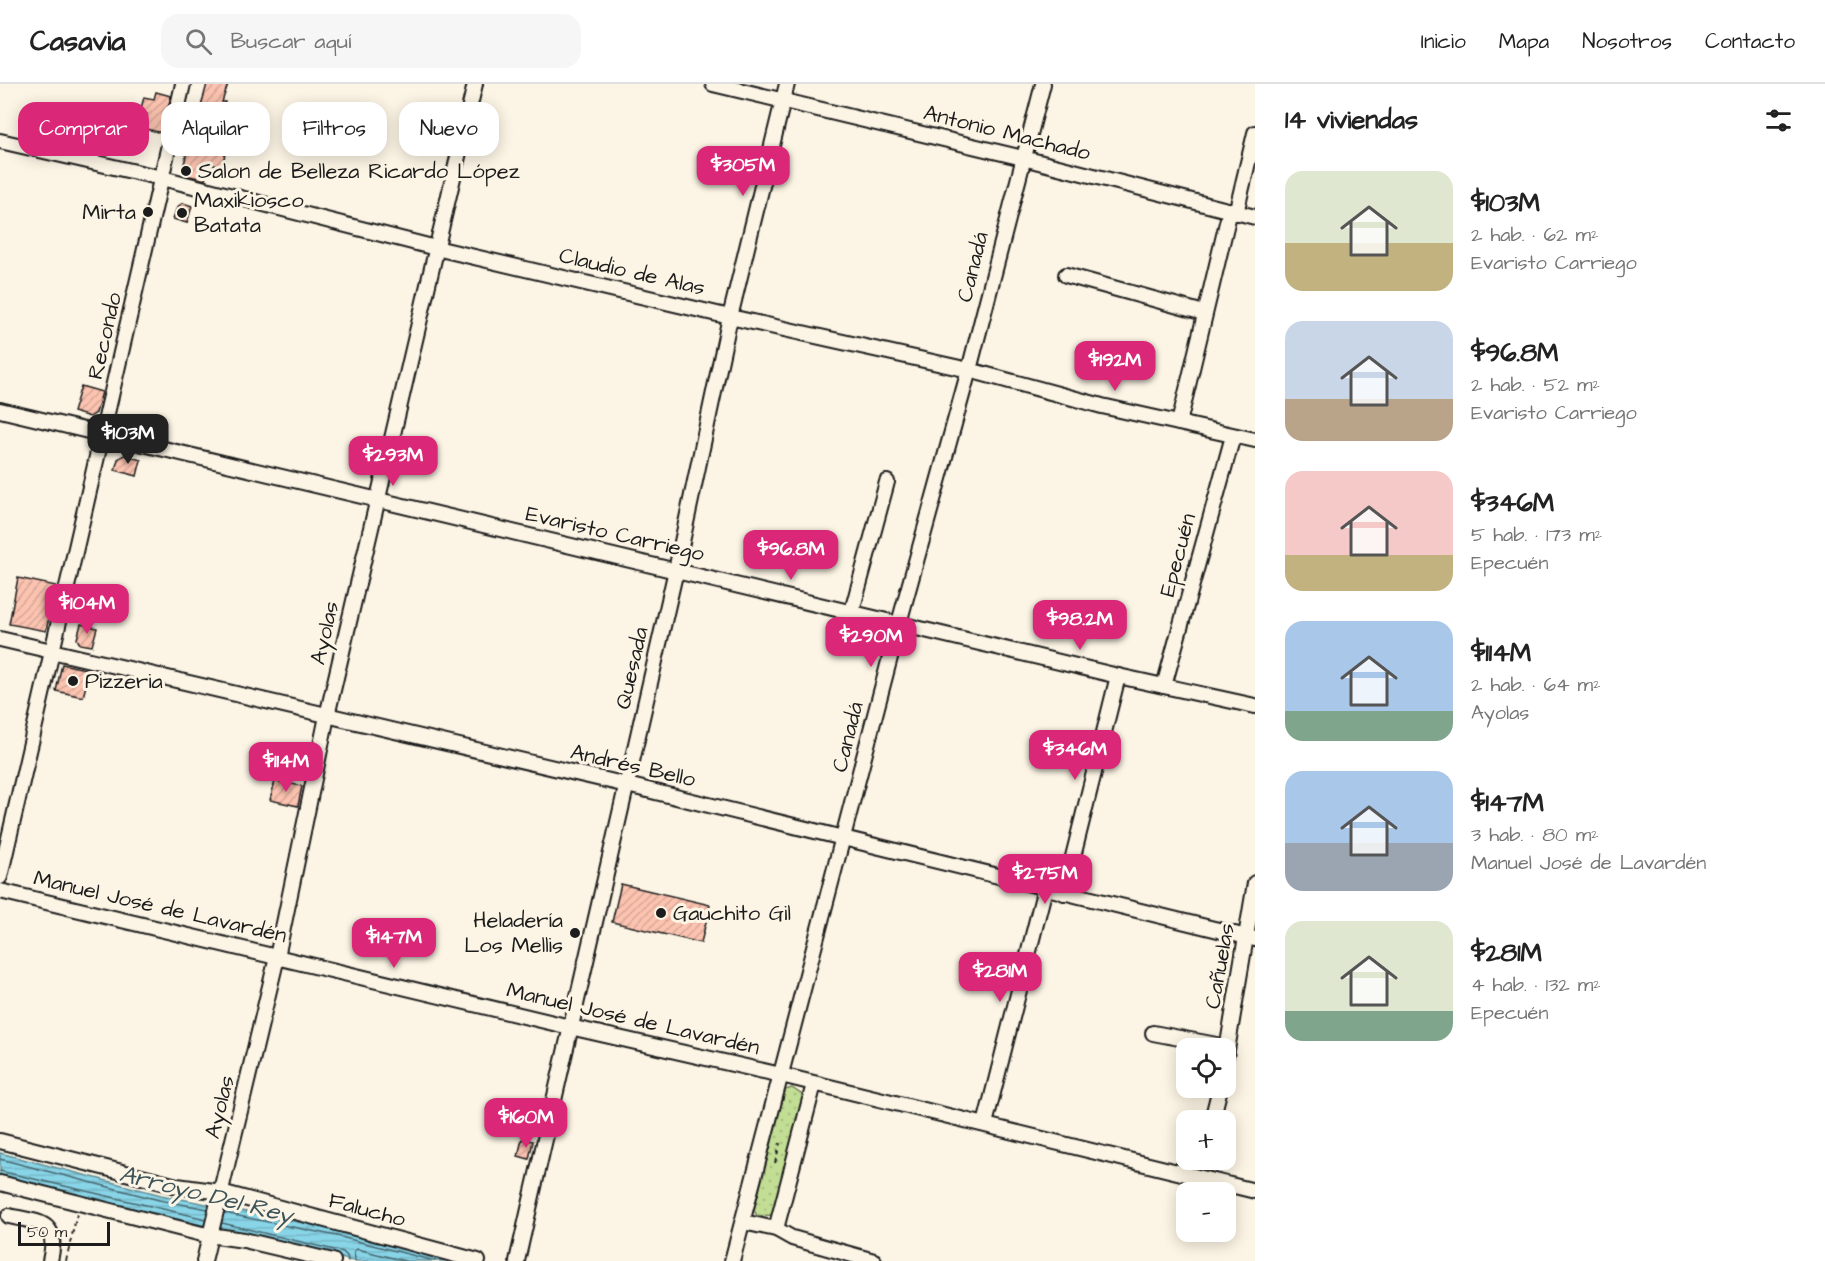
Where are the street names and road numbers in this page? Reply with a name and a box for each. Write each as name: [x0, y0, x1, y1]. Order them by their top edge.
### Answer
street label: Antonio Machado: [920, 97, 1094, 169]
street label: Canadá: [949, 229, 997, 305]
street label: Claudio de Alas: [556, 240, 708, 304]
street label: Recondo: [80, 289, 130, 383]
street label: Evaristo Carriego: [523, 498, 708, 571]
street label: Epecuén: [1152, 510, 1204, 600]
street label: Ayolas: [303, 598, 348, 668]
street label: Quesada: [608, 624, 656, 712]
street label: Canadá: [824, 699, 872, 775]
street label: Andrés Bello: [568, 737, 699, 796]
street label: Manuel José de Lavardén: [30, 863, 290, 951]
street label: Cañuelas: [1197, 921, 1243, 1011]
street label: Manuel José de Lavardén: [503, 975, 763, 1063]
street label: Ayolas: [197, 1072, 244, 1142]
street label: Falucho: [325, 1185, 409, 1235]

